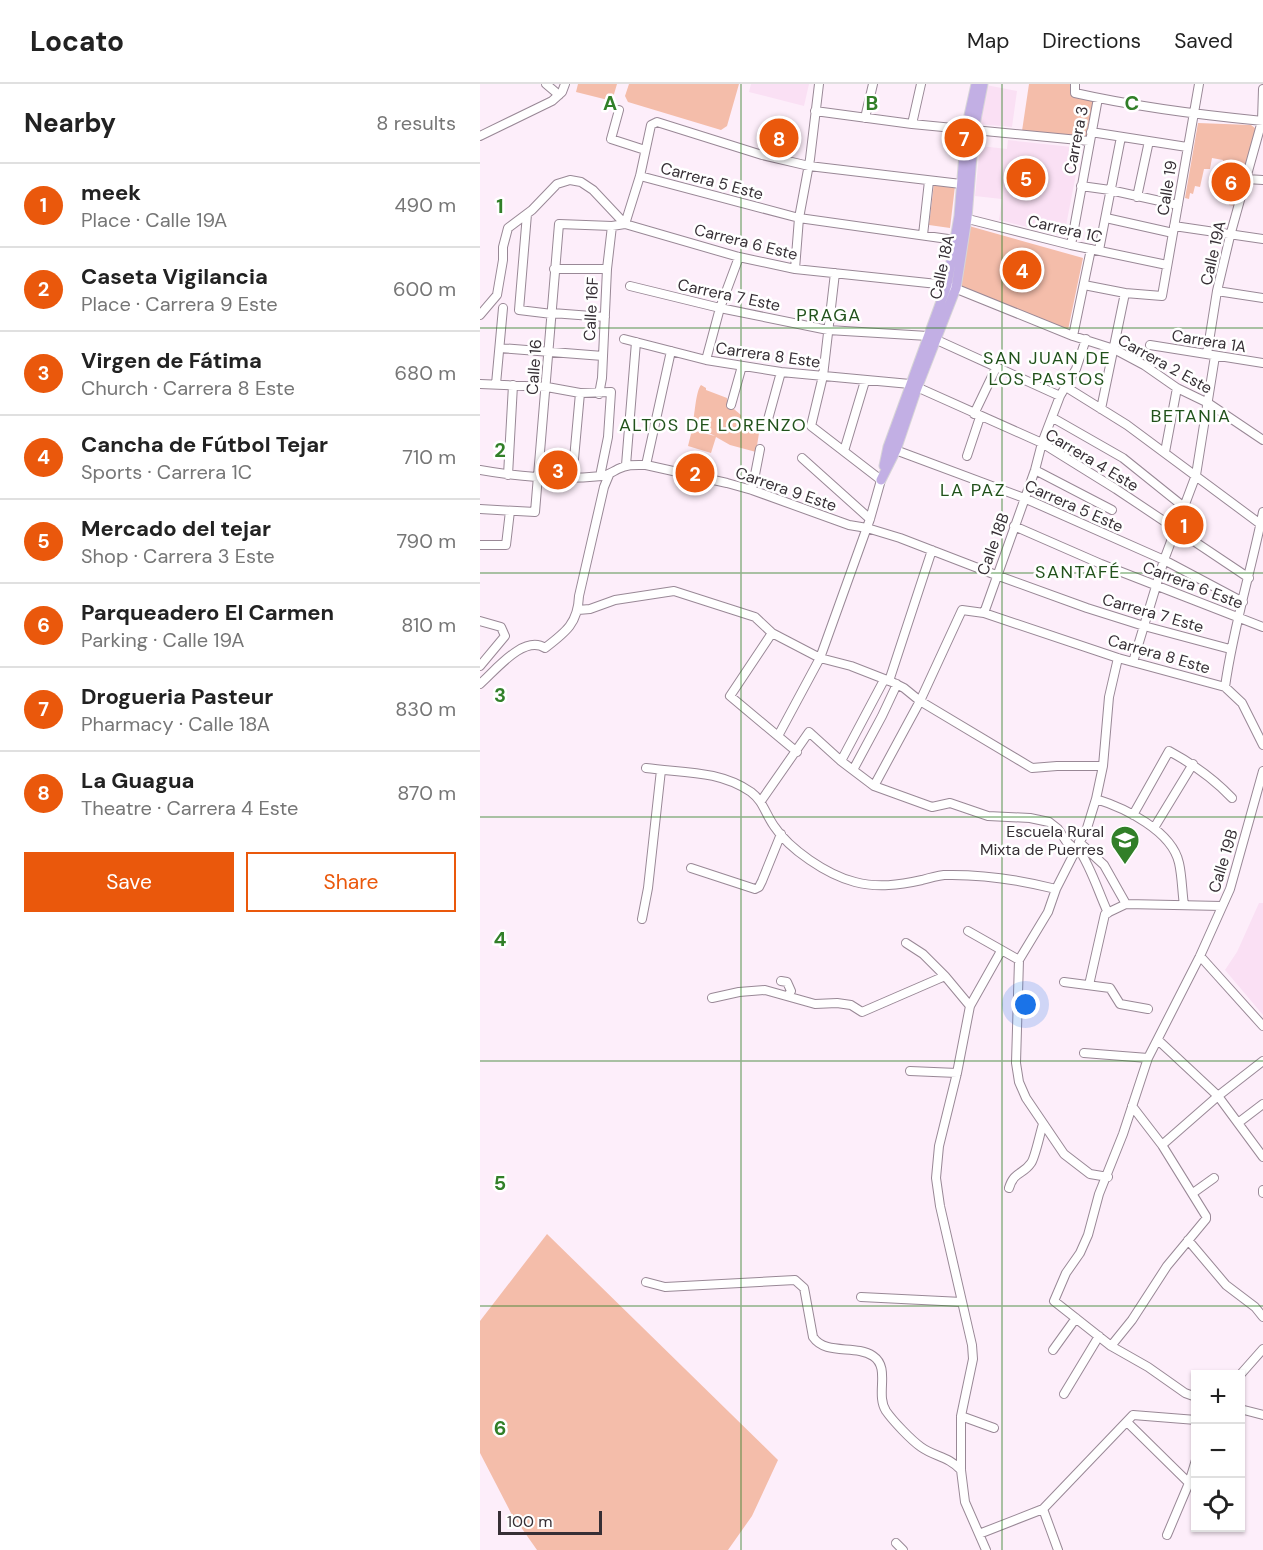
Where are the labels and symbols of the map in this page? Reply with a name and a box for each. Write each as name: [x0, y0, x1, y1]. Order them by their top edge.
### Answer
text: A: [603, 90, 617, 116]
text: B: [866, 90, 878, 116]
text: C: [1125, 90, 1139, 116]
street label: Carrera 3: [1059, 104, 1093, 176]
pin: 8: [760, 116, 798, 160]
pin: 7: [944, 116, 984, 160]
pin: 5: [1006, 156, 1046, 200]
street label: Carrera 5 Este: [658, 157, 766, 205]
street label: Calle 19: [1152, 159, 1182, 217]
pin: 6: [1212, 160, 1251, 204]
text: 1: [496, 193, 504, 219]
street label: Carrera 1C: [1026, 210, 1104, 248]
street label: Calle 19A: [1195, 218, 1231, 287]
street label: Carrera 6 Este: [692, 219, 800, 265]
street label: Calle 18A: [925, 232, 959, 301]
pin: 4: [1002, 248, 1042, 292]
street label: Carrera 7 Este: [676, 274, 782, 316]
street label: Calle 16F: [579, 276, 603, 342]
district label: PRAGA: [796, 303, 862, 327]
street label: Carrera 1A: [1170, 325, 1248, 357]
street label: Carrera 2 Este: [1114, 329, 1216, 399]
street label: Carrera 8 Este: [714, 337, 822, 373]
street label: Calle 16: [522, 338, 546, 396]
district label: SAN JUAN DE LOS PASTOS: [983, 346, 1111, 391]
district label: BETANIA: [1151, 404, 1231, 428]
district label: ALTOS DE LORENZO: [619, 413, 807, 437]
street label: Carrera 4 Este: [1041, 424, 1143, 496]
text: 2: [494, 437, 506, 463]
pin: 3: [538, 448, 578, 492]
pin: 2: [676, 450, 714, 496]
street label: Carrera 9 Este: [733, 462, 839, 516]
street label: Carrera 5 Este: [1022, 475, 1126, 537]
district label: LA PAZ: [940, 478, 1006, 502]
pin: 1: [1164, 502, 1204, 548]
street label: Calle 18B: [972, 510, 1014, 578]
street label: Carrera 6 Este: [1140, 556, 1246, 614]
district label: SANTAFÉ: [1035, 560, 1121, 584]
street label: Carrera 7 Este: [1100, 589, 1206, 637]
street label: Carrera 8 Este: [1105, 629, 1213, 679]
text: 3: [494, 682, 506, 708]
place label: Escuela Rural Mixta de Puerres: [980, 821, 1104, 860]
school or university icon: Escuela Rural Mixta de Puerres: [1109, 824, 1141, 866]
street label: Calle 19B: [1203, 827, 1243, 895]
text: 4: [494, 926, 507, 952]
your location: [1011, 990, 1040, 1019]
text: 5: [494, 1170, 506, 1196]
text: 6: [494, 1415, 506, 1441]
scale bar: [498, 1508, 602, 1536]

